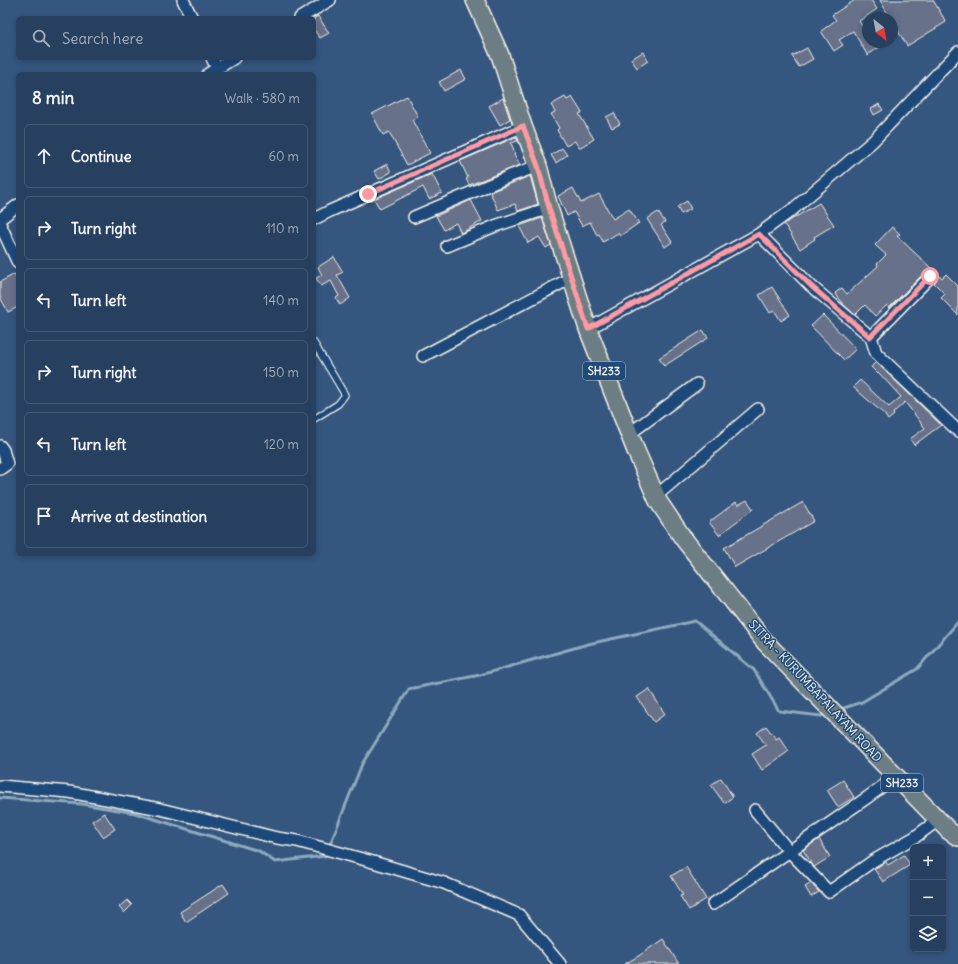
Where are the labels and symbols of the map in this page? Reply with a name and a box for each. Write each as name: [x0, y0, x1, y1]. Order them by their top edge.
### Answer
north arrow: [862, 12, 898, 48]
route end: [359, 185, 377, 203]
route start: [921, 267, 939, 285]
road number: SH233: [583, 362, 625, 380]
street label: SITRA - KURUMBAPALAYAM ROAD: [745, 616, 885, 765]
road number: SH233: [881, 774, 923, 792]

